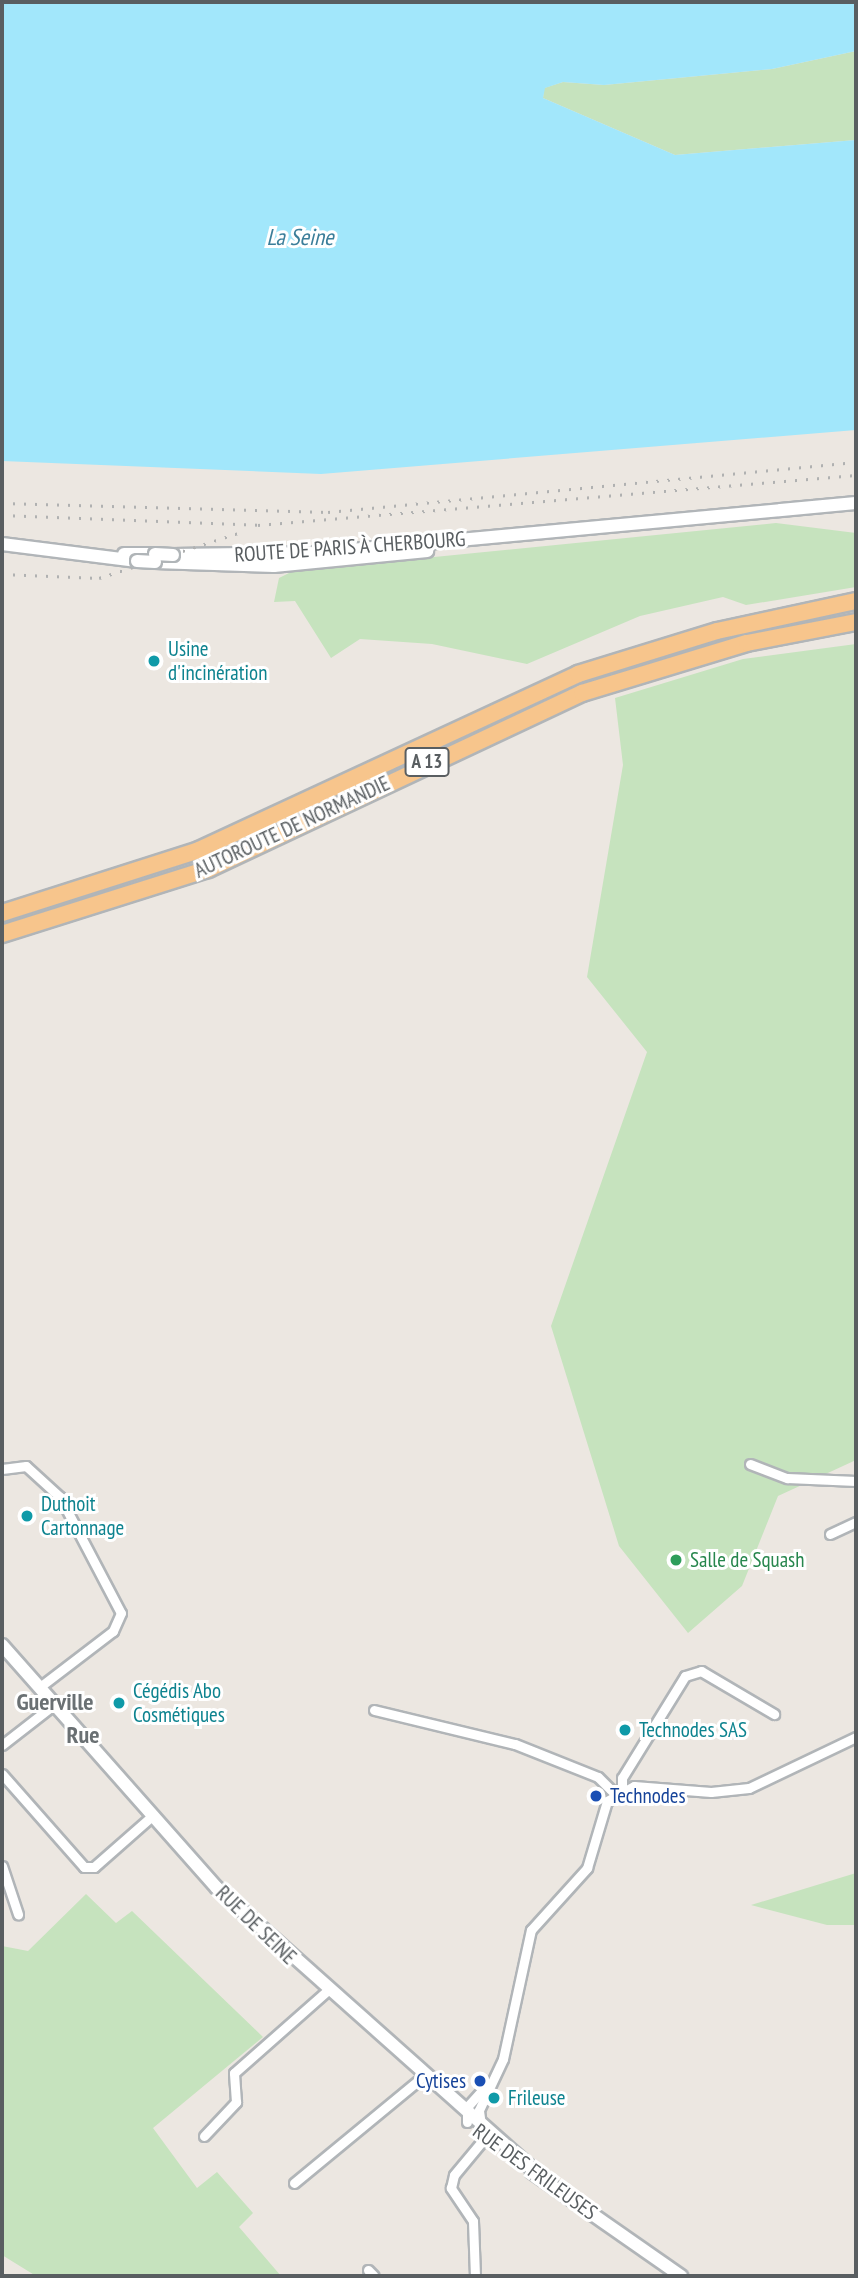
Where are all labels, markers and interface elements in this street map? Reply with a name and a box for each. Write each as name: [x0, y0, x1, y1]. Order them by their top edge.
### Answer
water label: La Seine: [266, 223, 334, 251]
street label: ROUTE DE PARIS À CHERBOURG: [233, 526, 467, 568]
place label: Usine d'incinération: [168, 636, 267, 686]
marker: Usine d'incinération: [146, 653, 162, 669]
road number: A 13: [402, 747, 452, 778]
street label: AUTOROUTE DE NORMANDIE: [190, 771, 394, 883]
place label: Duthoit Cartonnage: [41, 1491, 124, 1541]
marker: Duthoit Cartonnage: [19, 1508, 35, 1524]
place label: Salle de Squash: [690, 1547, 804, 1573]
marker: Salle de Squash: [668, 1552, 684, 1568]
place label: Cégédis Abo Cosmétiques: [133, 1678, 225, 1728]
district label: Guerville: [17, 1688, 93, 1716]
marker: Cégédis Abo Cosmétiques: [111, 1695, 127, 1711]
place label: Technodes SAS: [639, 1717, 747, 1743]
district label: Rue: [66, 1721, 100, 1749]
marker: Technodes SAS: [617, 1722, 633, 1738]
place label: Technodes: [610, 1783, 686, 1809]
marker: Technodes: [588, 1788, 604, 1804]
street label: RUE DE SEINE: [211, 1880, 301, 1970]
place label: Cytises: [416, 2068, 466, 2094]
marker: Cytises: [472, 2073, 488, 2089]
place label: Frileuse: [508, 2085, 565, 2111]
marker: Frileuse: [486, 2090, 502, 2106]
street label: RUE DES FRILEUSES: [468, 2119, 602, 2225]

